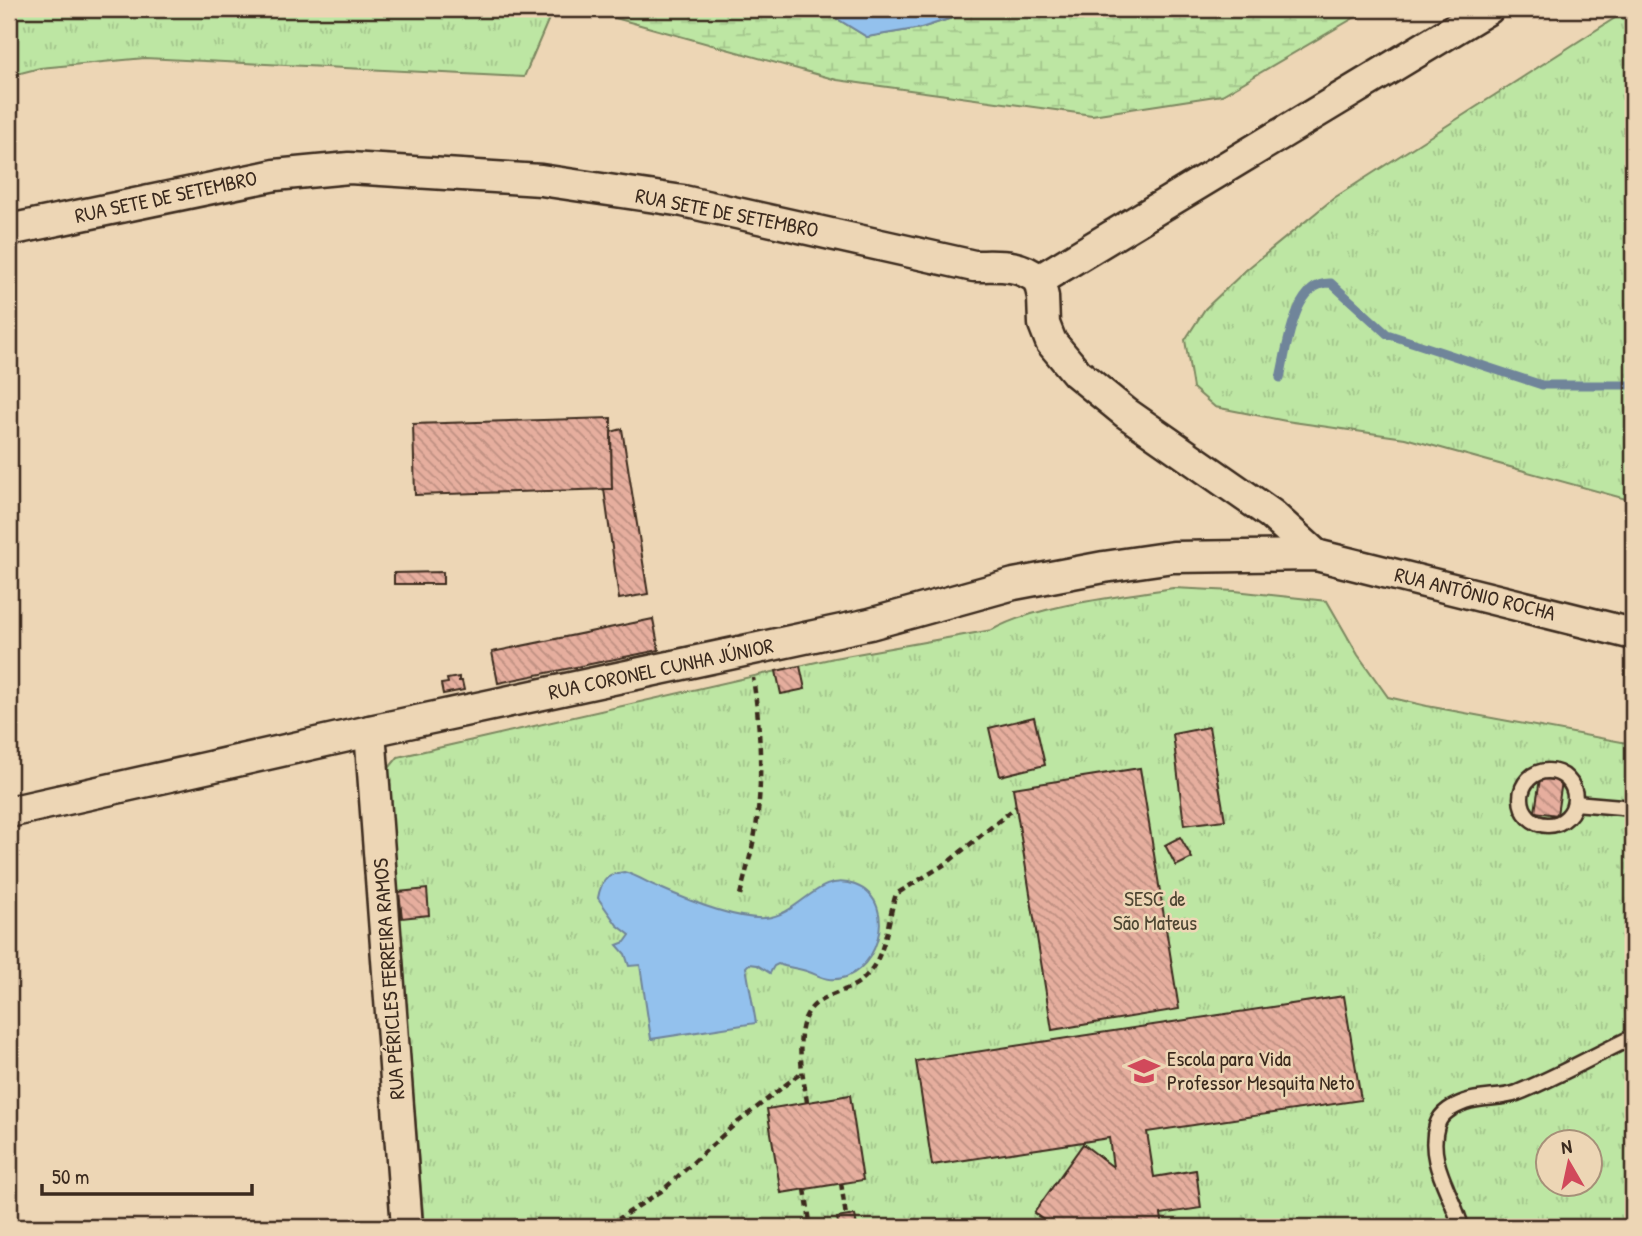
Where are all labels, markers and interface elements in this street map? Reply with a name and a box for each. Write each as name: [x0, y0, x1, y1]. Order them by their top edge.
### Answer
street label: RUA SETE DE SETEMBRO: [72, 163, 260, 230]
street label: RUA SETE DE SETEMBRO: [633, 181, 821, 244]
street label: RUA ANTÔNIO ROCHA: [1392, 560, 1558, 627]
street label: RUA CORONEL CUNHA JÚNIOR: [546, 630, 776, 707]
street label: RUA PÉRICLES FERREIRA RAMOS: [366, 857, 411, 1101]
park label: SESC de São Mateus: [1113, 884, 1197, 937]
place label: Escola para Vida Professor Mesquita Neto: [1167, 1044, 1354, 1097]
school or university icon: Escola para Vida Professor Mesquita Neto: [1127, 1054, 1161, 1088]
north arrow: [1534, 1128, 1604, 1198]
text: N: [1559, 1133, 1573, 1160]
scale bar: [42, 1152, 252, 1196]
text: 50 m: [52, 1162, 89, 1191]

